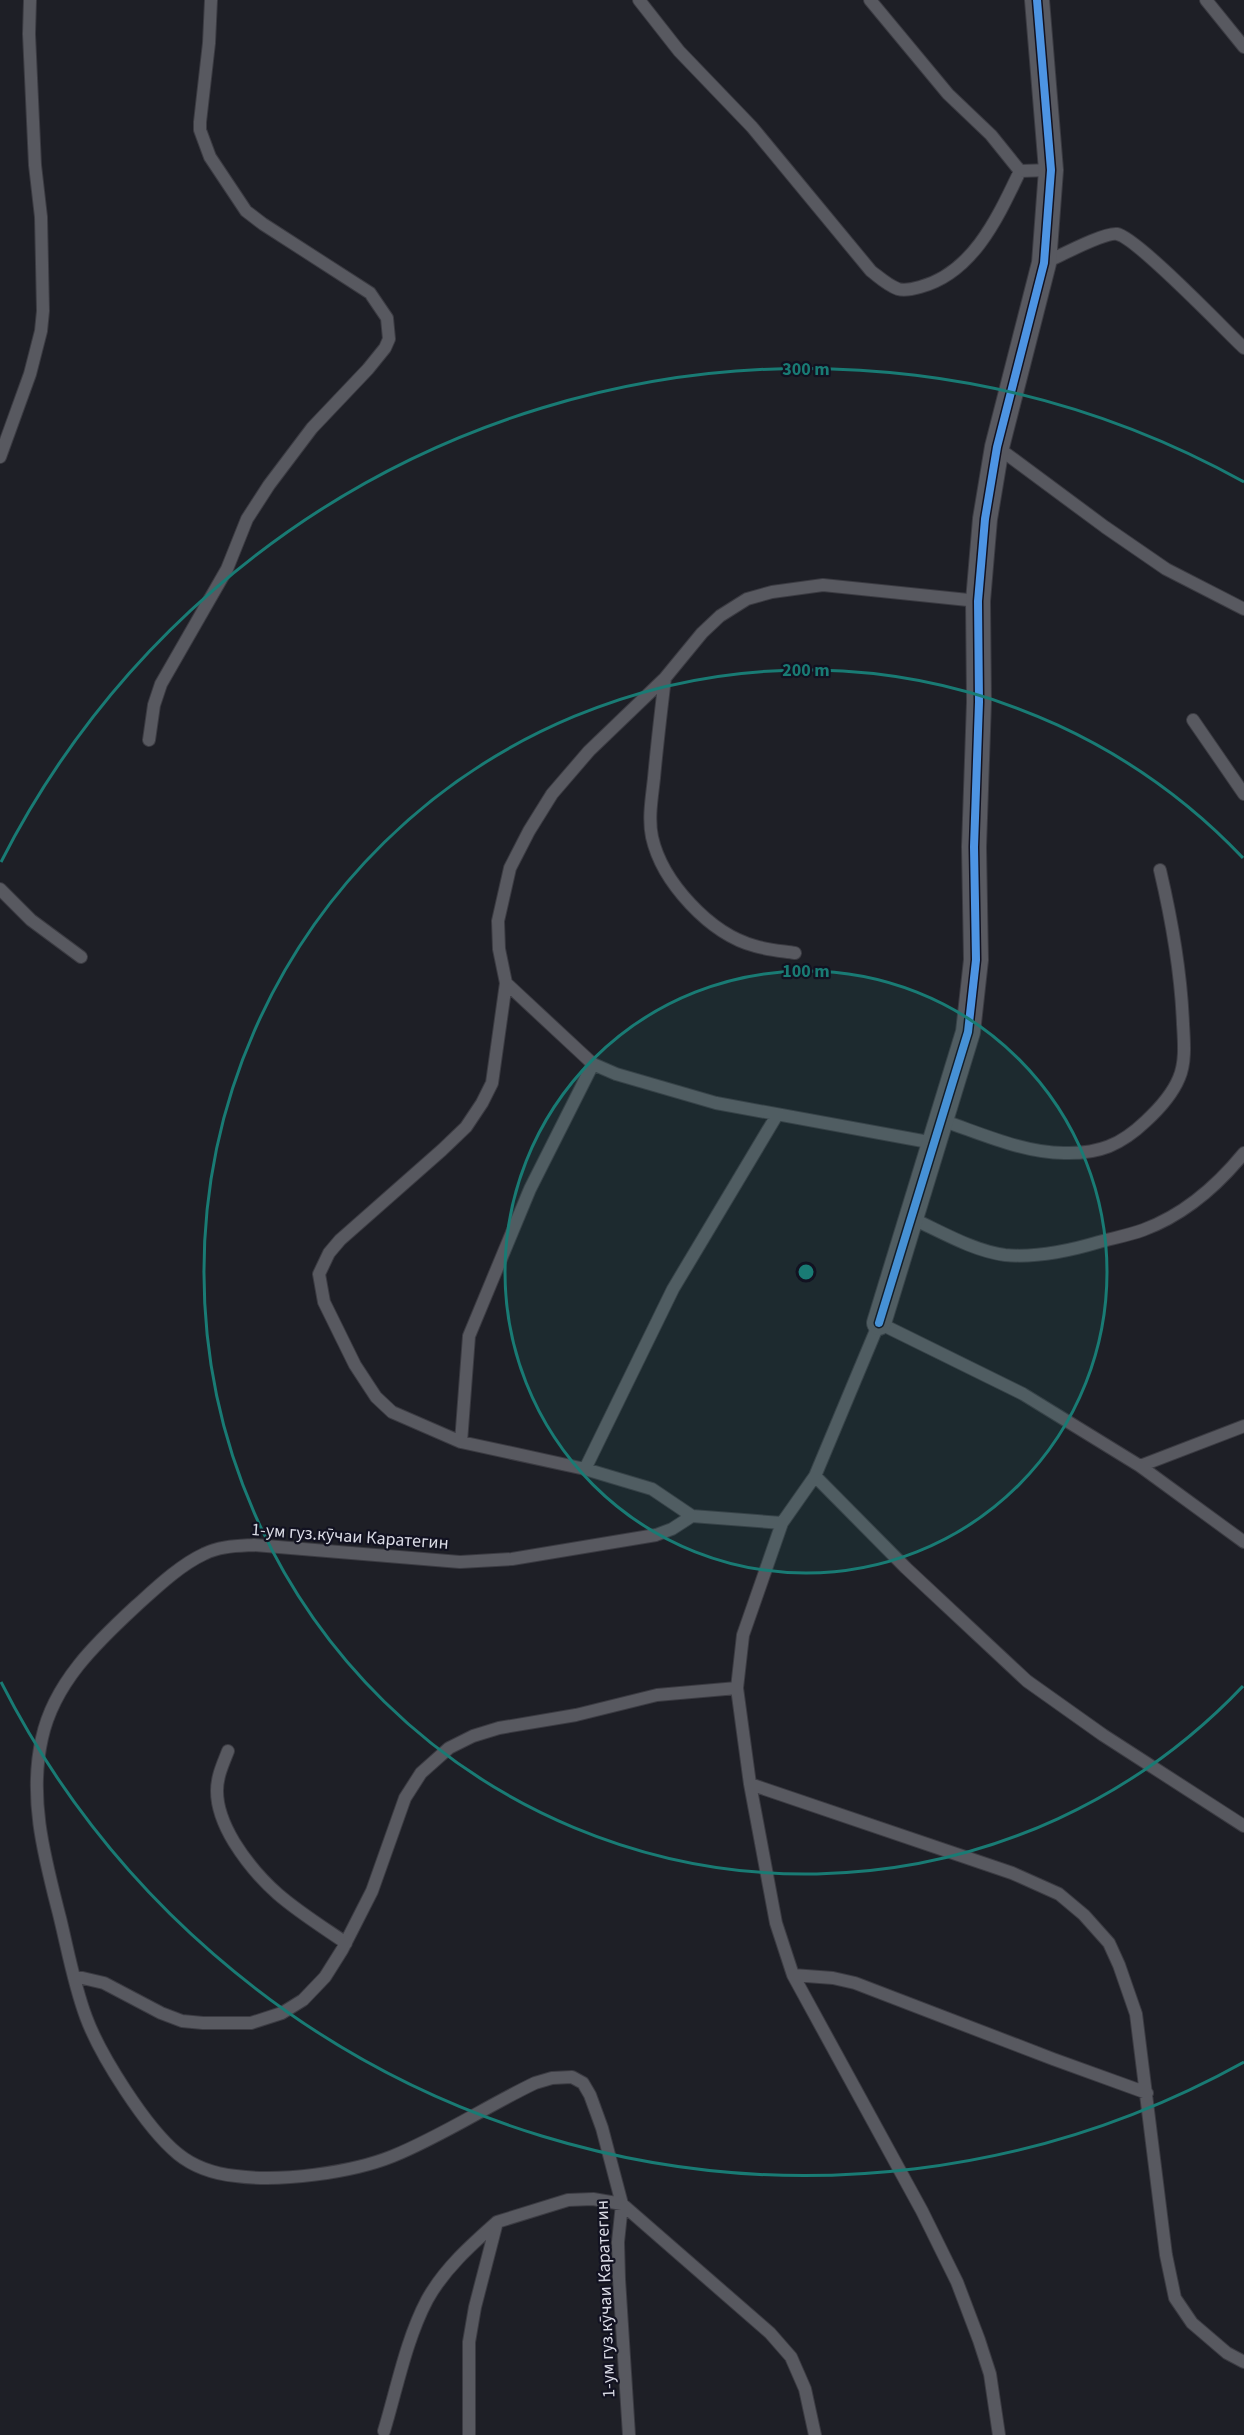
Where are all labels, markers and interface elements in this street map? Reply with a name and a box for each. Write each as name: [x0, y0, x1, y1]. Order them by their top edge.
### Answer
text: 300 m: [782, 357, 830, 382]
text: 200 m: [782, 658, 830, 683]
text: 100 m: [782, 959, 830, 984]
centre of rings: [796, 1262, 816, 1282]
street label: 1-ум гуз.кӯчаи Каратегин: [250, 1517, 450, 1556]
street label: 1-ум гуз.кӯчаи Каратегин: [590, 2200, 621, 2398]

